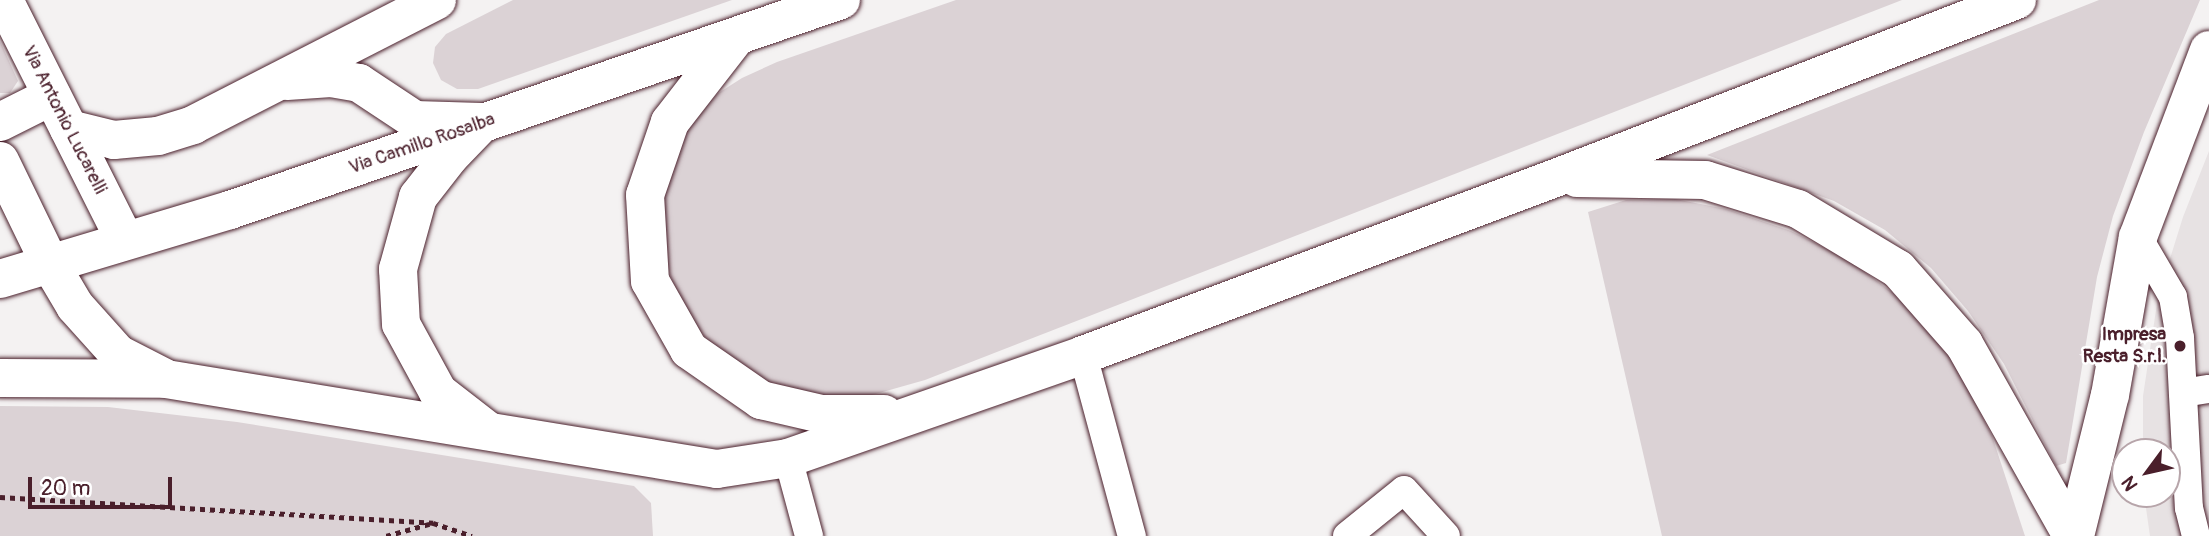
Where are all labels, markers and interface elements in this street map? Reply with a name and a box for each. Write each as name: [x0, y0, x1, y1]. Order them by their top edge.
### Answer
street label: Via Antonio Lucarelli: [17, 42, 111, 198]
street label: Via Camillo Rosalba: [346, 108, 498, 180]
place label: Impresa Resta S.r.l.: [2083, 324, 2166, 368]
marker: Impresa Resta S.r.l.: [2172, 338, 2188, 354]
north arrow: [2111, 438, 2181, 508]
scale bar: [32, 462, 175, 506]
text: N: [2117, 471, 2144, 495]
text: 20 m: [41, 475, 90, 502]

